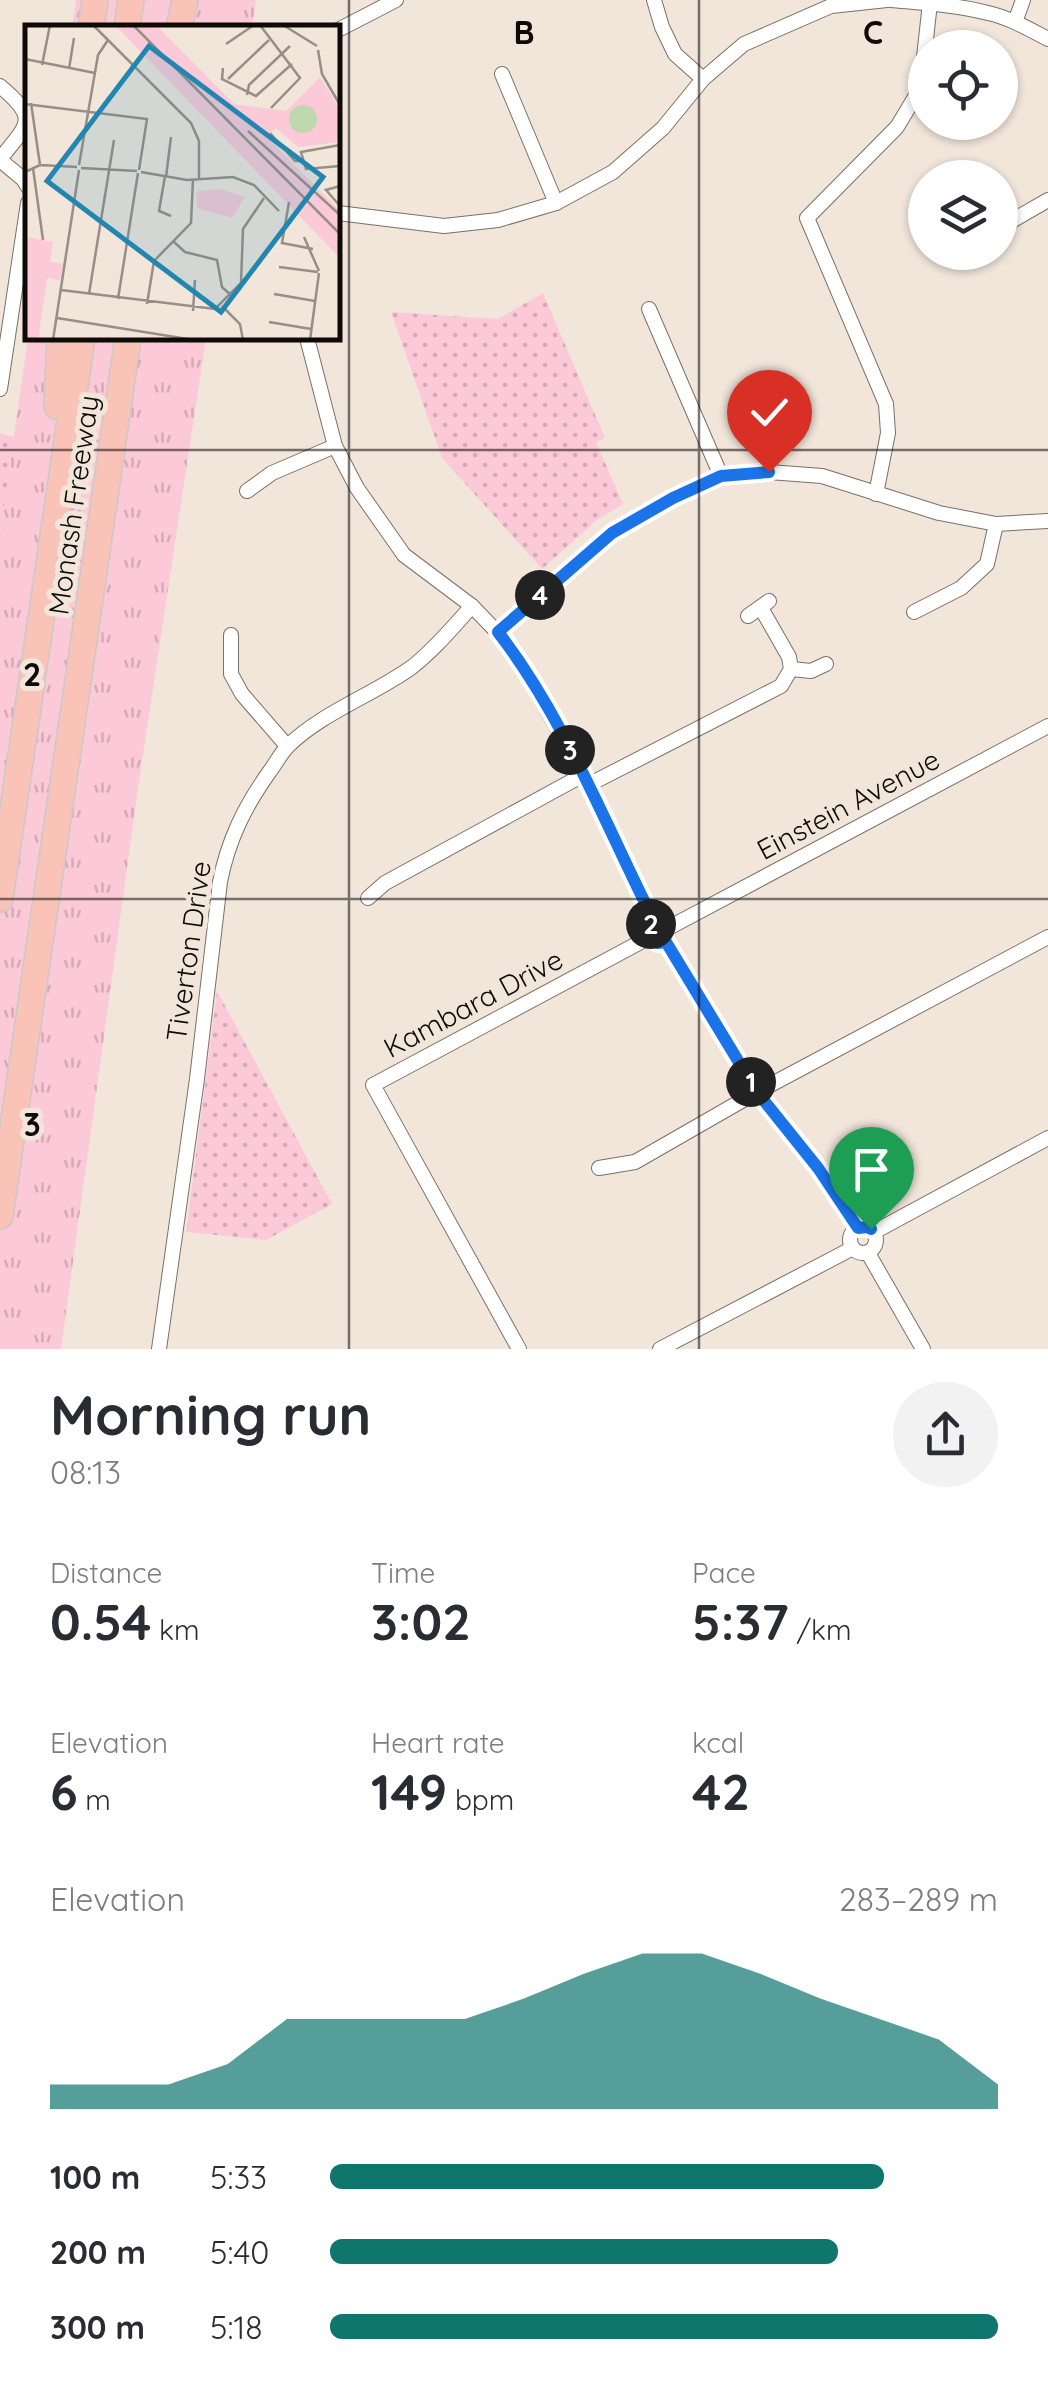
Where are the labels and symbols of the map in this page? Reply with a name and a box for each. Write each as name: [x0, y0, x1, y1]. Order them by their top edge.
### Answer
text: B: [514, 12, 534, 52]
text: C: [863, 12, 883, 52]
inset map: [25, 25, 340, 340]
pin: [727, 370, 812, 473]
street label: Monash Freeway: [40, 393, 106, 617]
pin: 4: [515, 570, 565, 620]
text: 2: [23, 654, 41, 694]
pin: 3: [545, 725, 595, 775]
street label: Einstein Avenue: [751, 741, 945, 867]
street label: Tiverton Drive: [158, 859, 218, 1043]
pin: 2: [626, 899, 676, 949]
street label: Kambara Drive: [377, 941, 569, 1065]
pin: 1: [726, 1057, 776, 1107]
text: 3: [23, 1104, 41, 1144]
pin: [829, 1127, 914, 1230]

